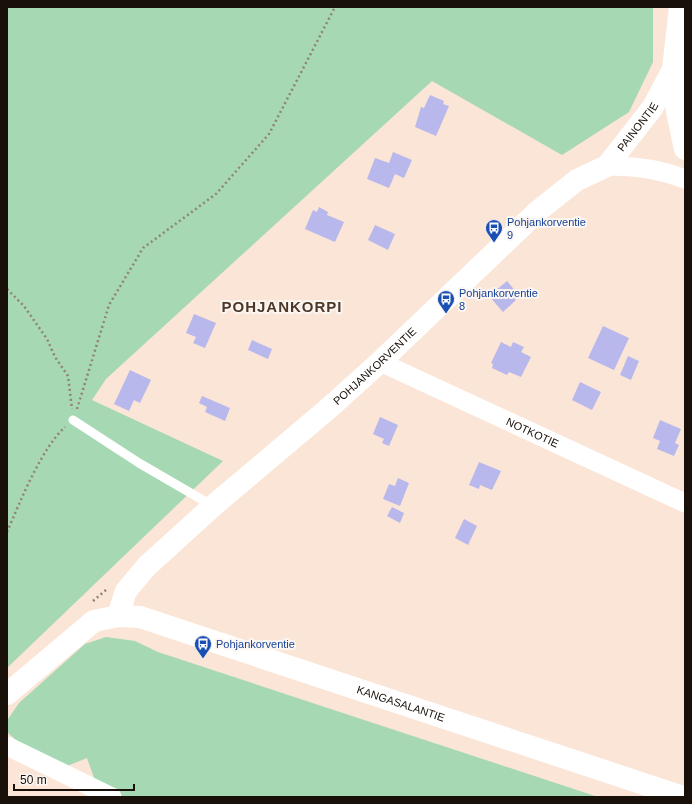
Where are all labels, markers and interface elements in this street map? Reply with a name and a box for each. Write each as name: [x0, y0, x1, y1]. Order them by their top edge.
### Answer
street label: PAINONTIE: [615, 100, 660, 153]
place label: Pohjankorventie 9: [507, 216, 586, 241]
bus stop icon: Pohjankorventie 9: [484, 218, 504, 243]
place label: Pohjankorventie 8: [459, 287, 538, 312]
bus stop icon: Pohjankorventie 8: [436, 289, 456, 314]
district label: POHJANKORPI: [221, 298, 343, 315]
street label: POHJANKORVENTIE: [331, 325, 418, 407]
street label: NOTKOTIE: [504, 415, 561, 450]
bus stop icon: Pohjankorventie: [193, 634, 213, 659]
place label: Pohjankorventie: [216, 638, 295, 650]
street label: KANGASALANTIE: [355, 683, 446, 724]
scale bar: [14, 766, 134, 792]
text: 50 m: [20, 773, 47, 787]

